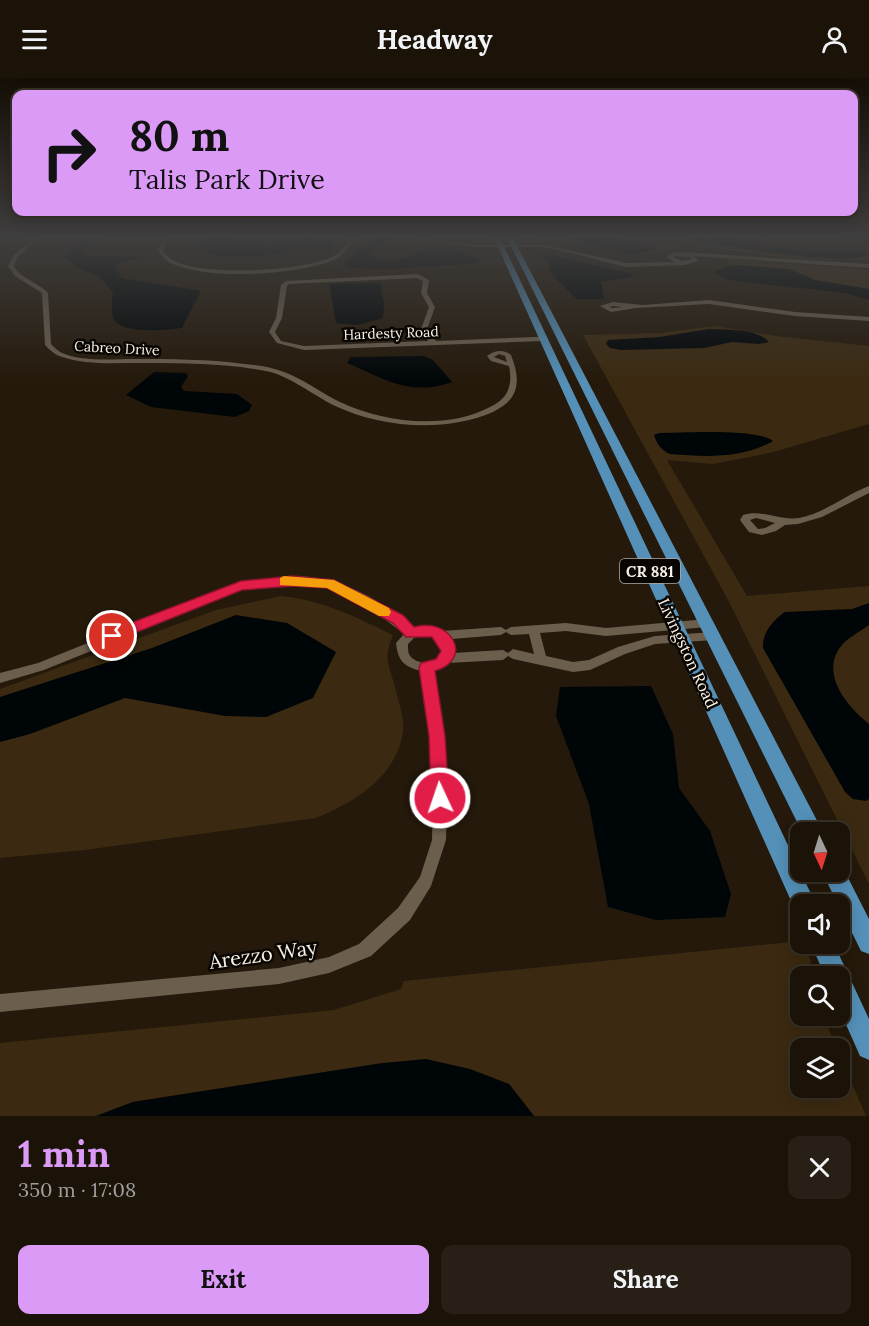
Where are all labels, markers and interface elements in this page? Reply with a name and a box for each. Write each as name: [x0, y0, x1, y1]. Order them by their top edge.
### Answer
text: Headway: [376, 22, 493, 56]
icon: menu: [18, 23, 51, 56]
icon: person: [818, 23, 851, 56]
text: 80 m: [129, 109, 229, 163]
icon: right: [30, 114, 108, 192]
text: Talis Park Drive: [129, 162, 325, 196]
street label: Hardesty Road: [343, 322, 439, 344]
street label: Cabreo Drive: [74, 337, 161, 359]
road number: CR 881: [620, 559, 680, 583]
street label: Livingston Road: [654, 595, 722, 711]
pin: [86, 610, 137, 661]
icon: arrive: [95, 619, 128, 652]
position arrow: [408, 766, 472, 830]
north arrow: [790, 822, 850, 882]
map controls: [790, 822, 850, 1098]
button: sound: [790, 894, 850, 954]
street label: Arezzo Way: [206, 934, 319, 974]
button: search: [790, 966, 850, 1026]
button: layers: [790, 1038, 850, 1098]
text: 1 min: [18, 1131, 110, 1177]
button: close: [788, 1136, 851, 1199]
text: 350 m · 17:08: [18, 1177, 136, 1202]
button: Exit: [18, 1245, 429, 1314]
button: Share: [441, 1245, 851, 1314]

